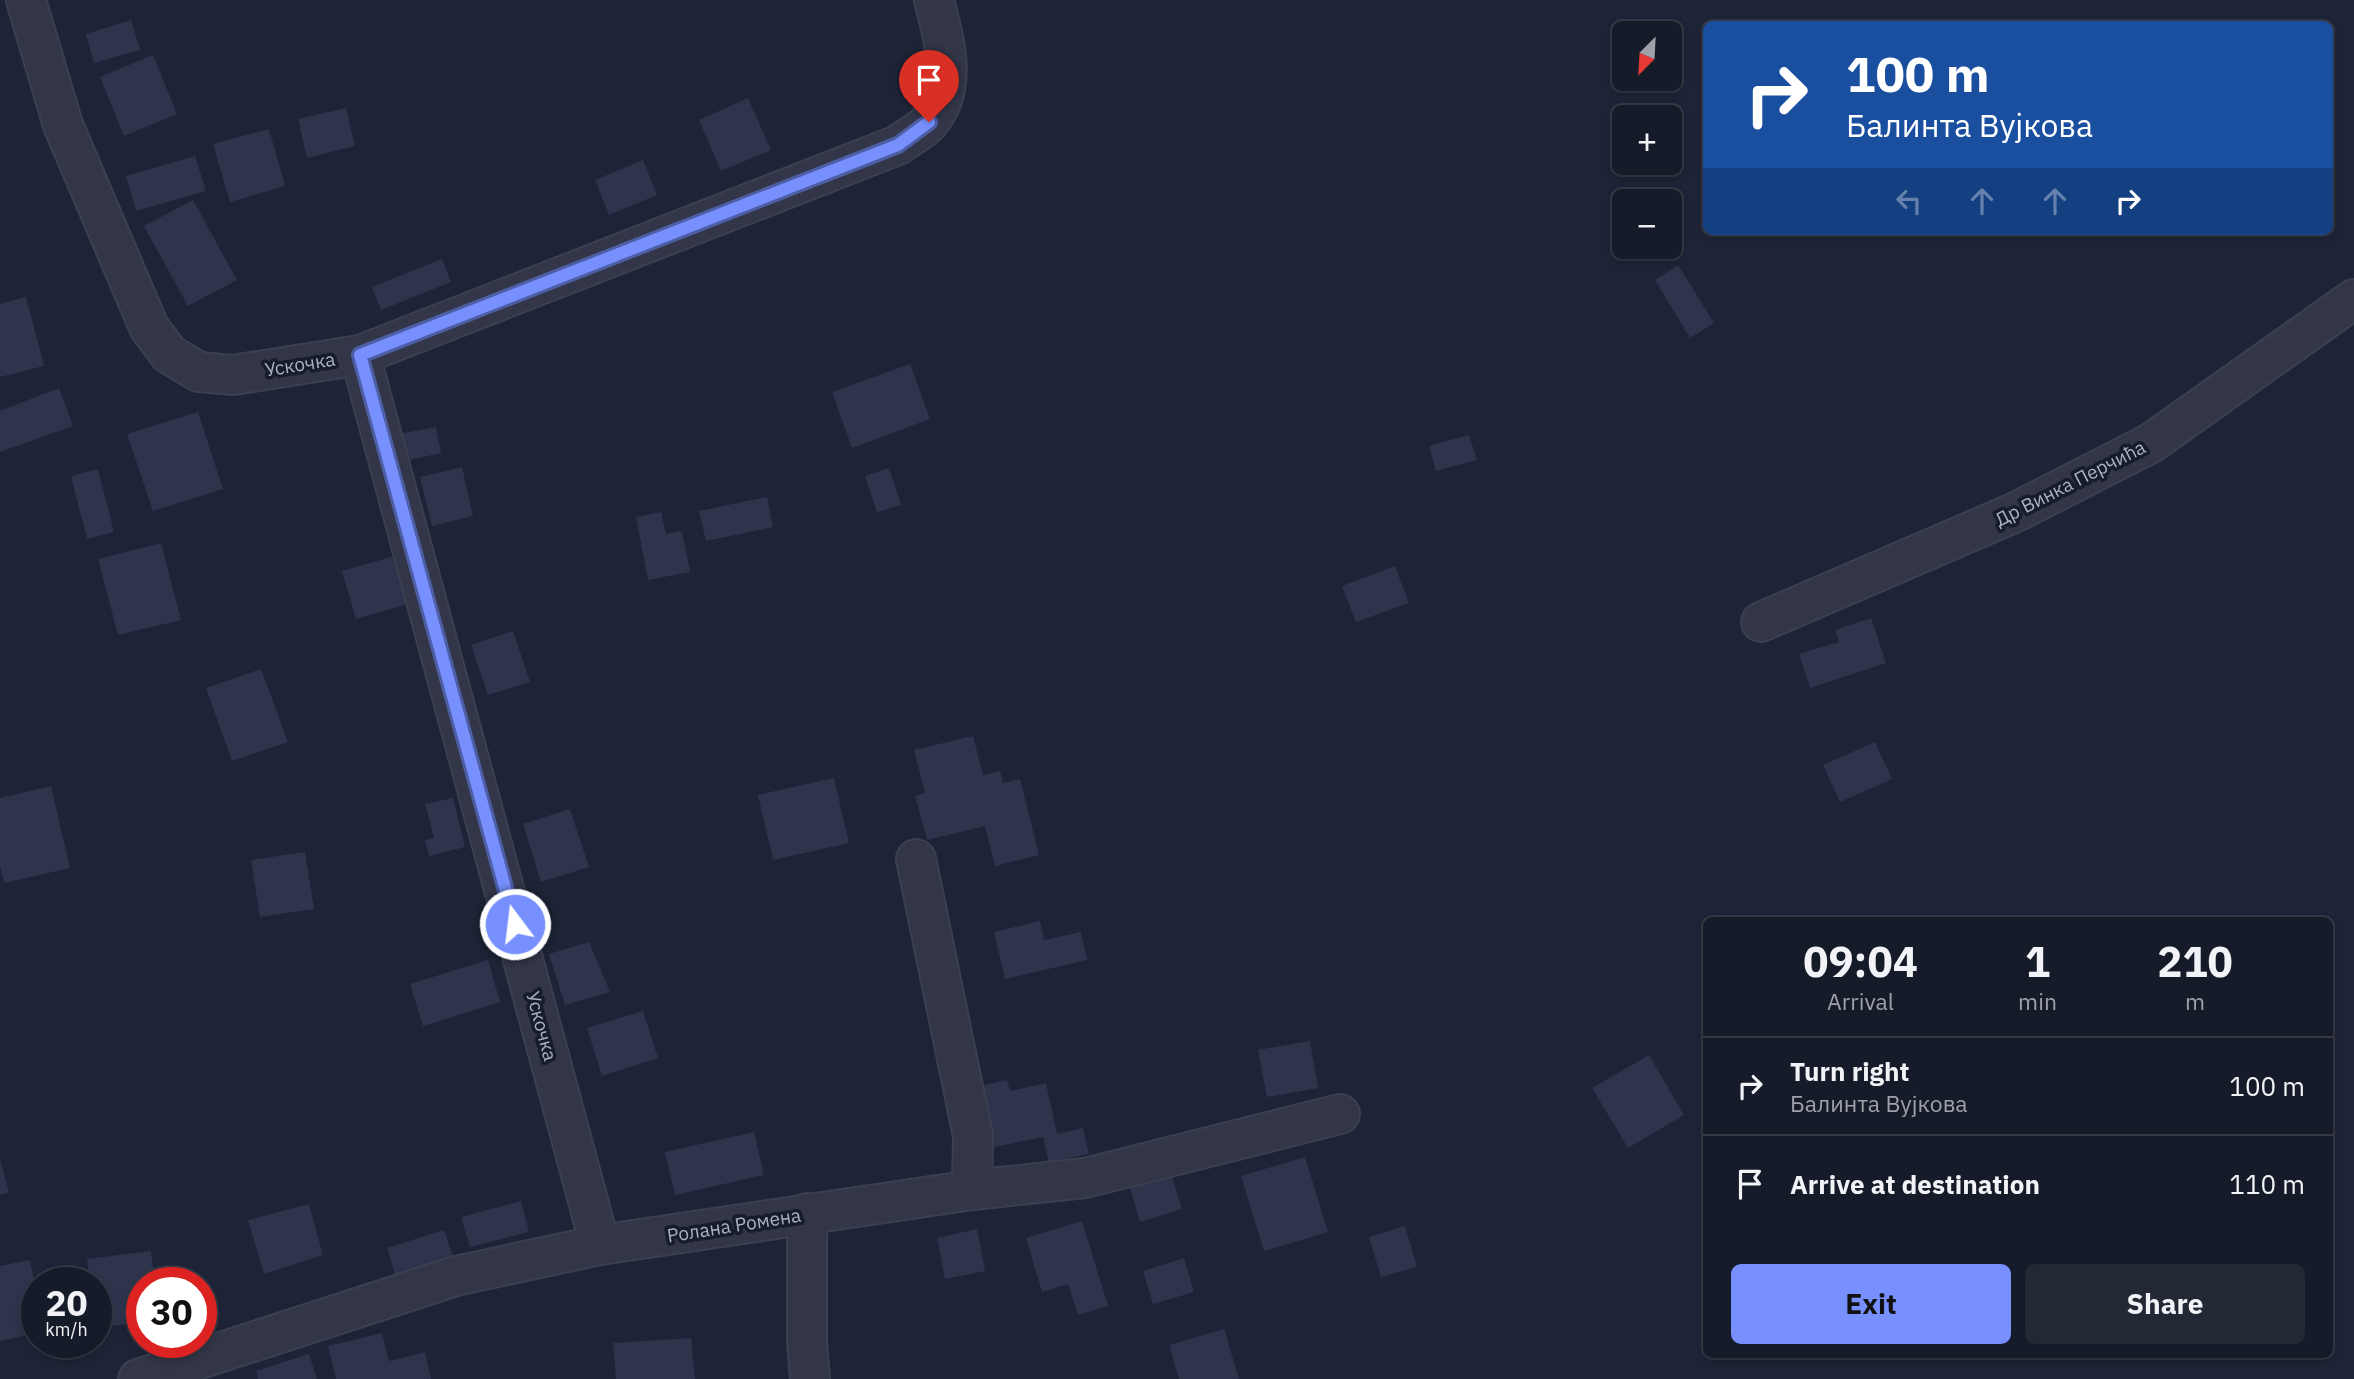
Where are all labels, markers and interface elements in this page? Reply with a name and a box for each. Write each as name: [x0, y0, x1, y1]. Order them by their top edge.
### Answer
north arrow: [1612, 21, 1682, 91]
map controls: [1612, 21, 1682, 259]
text: 100 m: [1846, 42, 1990, 105]
icon: right: [1731, 49, 1822, 140]
pin: [899, 50, 959, 122]
icon: arrive: [910, 61, 948, 99]
text: Балинта Вујкова: [1846, 104, 2093, 146]
button: +: [1612, 105, 1682, 175]
icon: left: [1890, 182, 1928, 220]
icon: ahead: [1963, 182, 2001, 220]
icon: ahead: [2036, 182, 2074, 220]
icon: right: [2109, 182, 2147, 220]
button: −: [1612, 189, 1682, 259]
street label: Ускочка: [263, 347, 337, 381]
street label: Др Винка Перчића: [1991, 435, 2149, 531]
position arrow: [478, 887, 552, 961]
text: 09:04: [1803, 934, 1918, 989]
text: 1: [2025, 934, 2050, 989]
text: 210: [2157, 934, 2233, 989]
text: Arrival: [1827, 986, 1894, 1016]
text: min: [2018, 986, 2057, 1016]
text: m: [2185, 986, 2205, 1016]
street label: Ускочка: [521, 989, 563, 1063]
text: Turn right: [1790, 1054, 1909, 1088]
icon: right: [1731, 1067, 1769, 1105]
text: 100 m: [2229, 1069, 2305, 1103]
text: Балинта Вујкова: [1790, 1088, 1968, 1118]
icon: arrive: [1731, 1165, 1769, 1203]
text: Arrive at destination: [1790, 1167, 2040, 1201]
text: 110 m: [2229, 1167, 2305, 1201]
street label: Ролана Ромена: [665, 1203, 803, 1247]
button: Exit: [1731, 1264, 2011, 1344]
button: Share: [2025, 1264, 2305, 1344]
speed limit sign: 30: [126, 1267, 217, 1358]
text: 20: [45, 1280, 88, 1326]
text: km/h: [45, 1318, 88, 1341]

